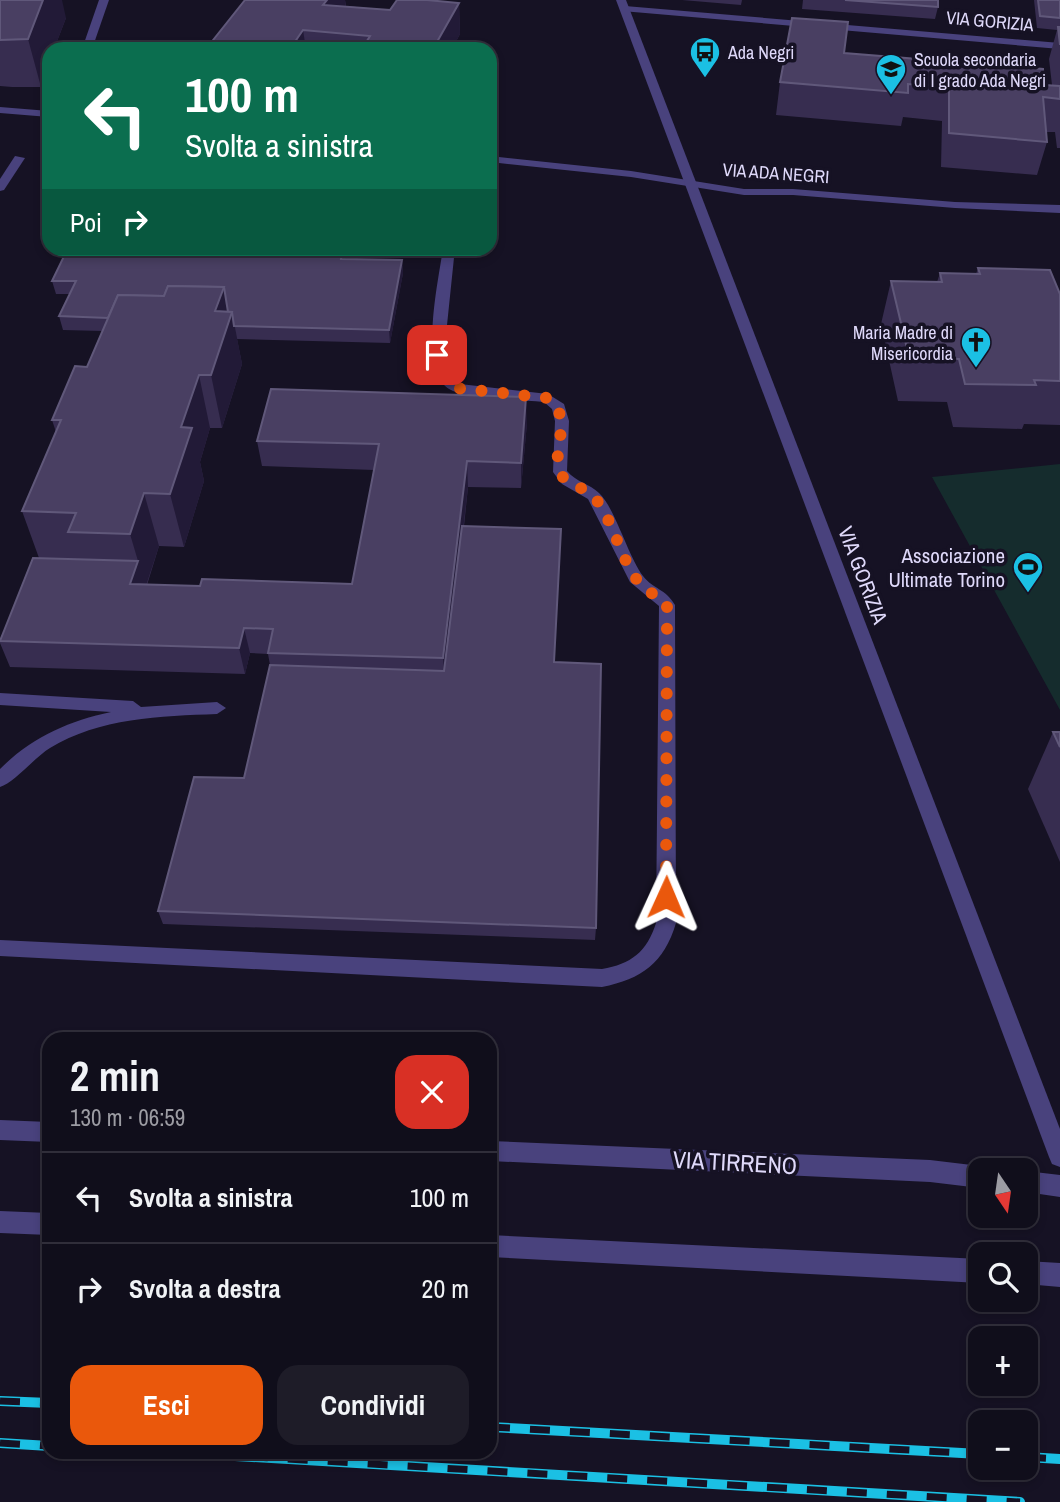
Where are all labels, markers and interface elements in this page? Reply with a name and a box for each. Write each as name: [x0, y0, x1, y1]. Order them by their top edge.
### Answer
street label: VIA GORIZIA: [945, 5, 1035, 37]
bus stop icon: Ada Negri: [688, 35, 722, 79]
place label: Ada Negri: [727, 40, 794, 65]
place label: Scuola secondaria di I grado Ada Negri: [914, 47, 1046, 93]
school or university icon: Scuola secondaria di I grado Ada Negri: [874, 52, 908, 96]
text: 100 m: [185, 61, 299, 127]
icon: left: [70, 70, 161, 161]
text: Svolta a sinistra: [185, 124, 373, 167]
street label: VIA ADA NEGRI: [722, 157, 830, 189]
icon: right: [116, 203, 154, 241]
text: Poi: [70, 205, 102, 240]
place label: Maria Madre di Misericordia: [853, 320, 953, 366]
pin: [407, 325, 467, 385]
church icon: Maria Madre di Misericordia: [959, 325, 993, 369]
icon: arrive: [418, 336, 456, 374]
street label: VIA GORIZIA: [831, 522, 895, 628]
place label: Associazione Ultimate Torino: [889, 541, 1005, 594]
sports icon: Associazione Ultimate Torino: [1011, 550, 1045, 594]
position arrow: [629, 860, 703, 934]
text: 2 min: [70, 1048, 160, 1104]
button: close: [395, 1055, 469, 1129]
text: 130 m · 06:59: [70, 1102, 185, 1133]
street label: VIA TIRRENO: [672, 1143, 798, 1181]
north arrow: [968, 1158, 1038, 1228]
map controls: [968, 1158, 1038, 1480]
icon: left: [70, 1179, 108, 1217]
text: Svolta a sinistra: [129, 1180, 293, 1215]
text: 100 m: [410, 1180, 469, 1215]
button: search: [968, 1242, 1038, 1312]
icon: right: [70, 1270, 108, 1308]
text: Svolta a destra: [129, 1271, 281, 1306]
text: 20 m: [422, 1271, 469, 1306]
button: +: [968, 1326, 1038, 1396]
button: Esci: [70, 1365, 263, 1445]
button: Condividi: [277, 1365, 469, 1445]
button: −: [968, 1410, 1038, 1480]

